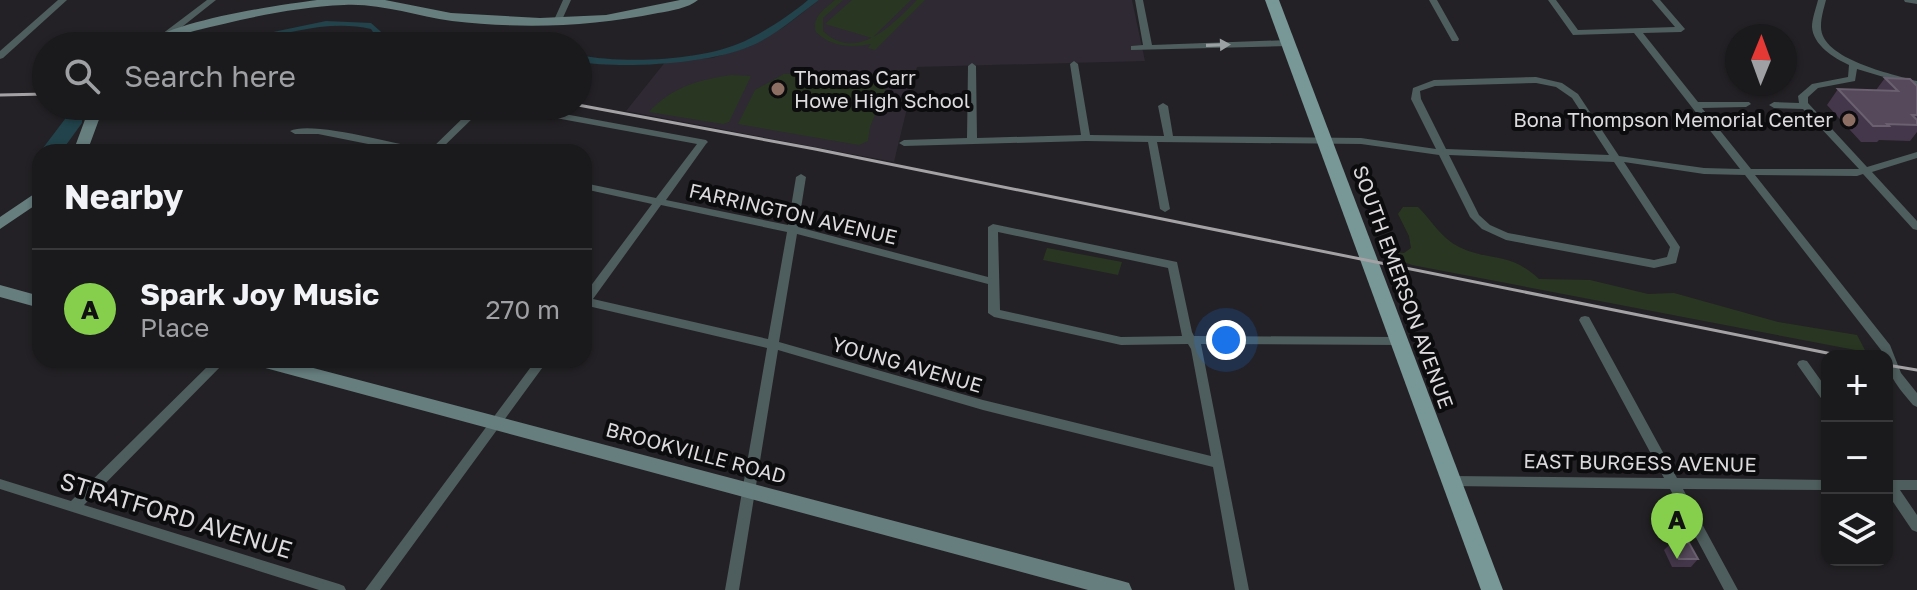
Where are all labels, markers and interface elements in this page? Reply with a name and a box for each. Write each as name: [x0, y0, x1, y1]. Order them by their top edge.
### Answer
north arrow: [1725, 24, 1797, 96]
search box: [32, 32, 592, 120]
one-way arrow: [1206, 39, 1231, 52]
icon: search: [60, 54, 104, 98]
text: Search here: [124, 58, 296, 94]
place label: Thomas Carr Howe High School: [794, 65, 970, 112]
marker: Thomas Carr Howe High School: [769, 80, 787, 98]
place label: Bona Thompson Memorial Center: [1513, 107, 1833, 131]
marker: Bona Thompson Memorial Center: [1840, 111, 1858, 129]
street label: SOUTH EMERSON AVENUE: [1349, 162, 1459, 412]
text: Nearby: [64, 176, 184, 216]
street label: FARRINGTON AVENUE: [687, 177, 900, 249]
text: Spark Joy Music: [140, 276, 379, 312]
text: A: [81, 294, 99, 325]
text: 270 m: [486, 294, 560, 325]
text: Place: [140, 312, 209, 343]
your location: [1206, 320, 1246, 360]
street label: YOUNG AVENUE: [829, 331, 985, 397]
map controls: [1821, 350, 1893, 566]
button: +: [1821, 350, 1893, 422]
street label: BROOKVILLE ROAD: [603, 416, 789, 488]
button: −: [1821, 422, 1893, 494]
street label: EAST BURGESS AVENUE: [1523, 448, 1757, 476]
street label: STRATFORD AVENUE: [57, 465, 296, 564]
pin: A: [1651, 493, 1703, 559]
button: layers: [1821, 494, 1893, 566]

